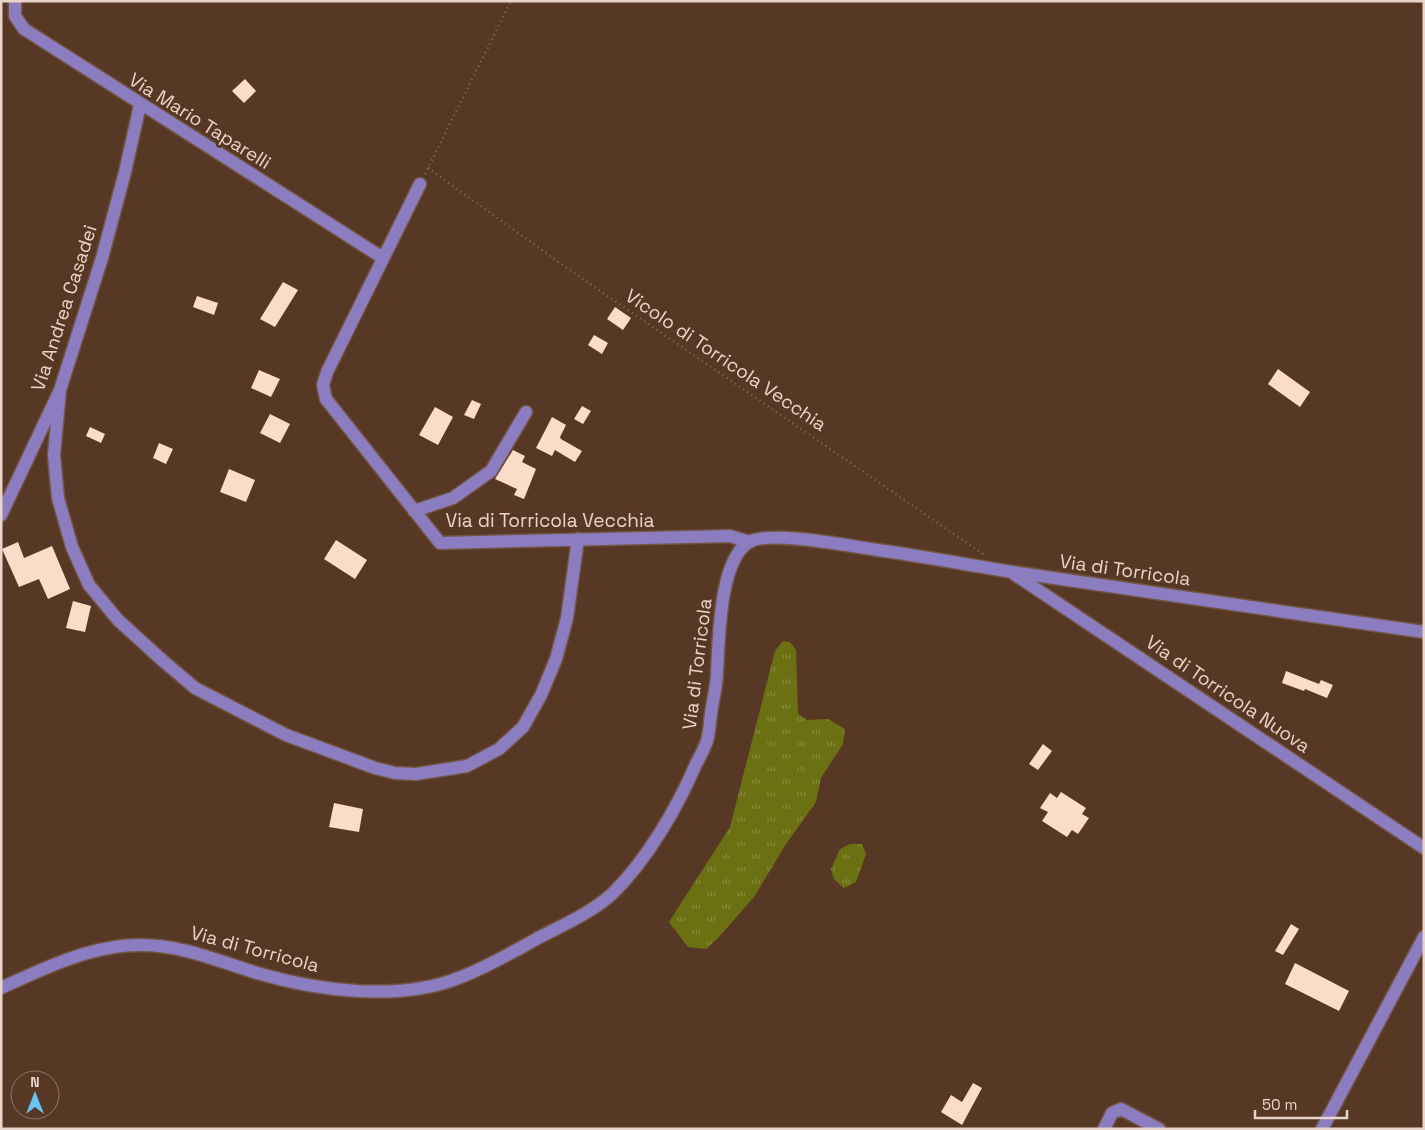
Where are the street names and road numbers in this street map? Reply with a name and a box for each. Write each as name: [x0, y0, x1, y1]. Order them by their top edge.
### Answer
street label: Via Mario Taparelli: [124, 67, 276, 175]
street label: Via Andrea Casadei: [25, 222, 103, 394]
street label: Vicolo di Torricola Vecchia: [621, 283, 832, 437]
street label: Via di Torricola Vecchia: [445, 508, 655, 533]
street label: Via di Torricola: [1058, 548, 1192, 592]
street label: Via di Torricola: [677, 597, 717, 731]
street label: Via di Torricola Nuova: [1141, 630, 1315, 759]
street label: Via di Torricola: [188, 920, 322, 978]

